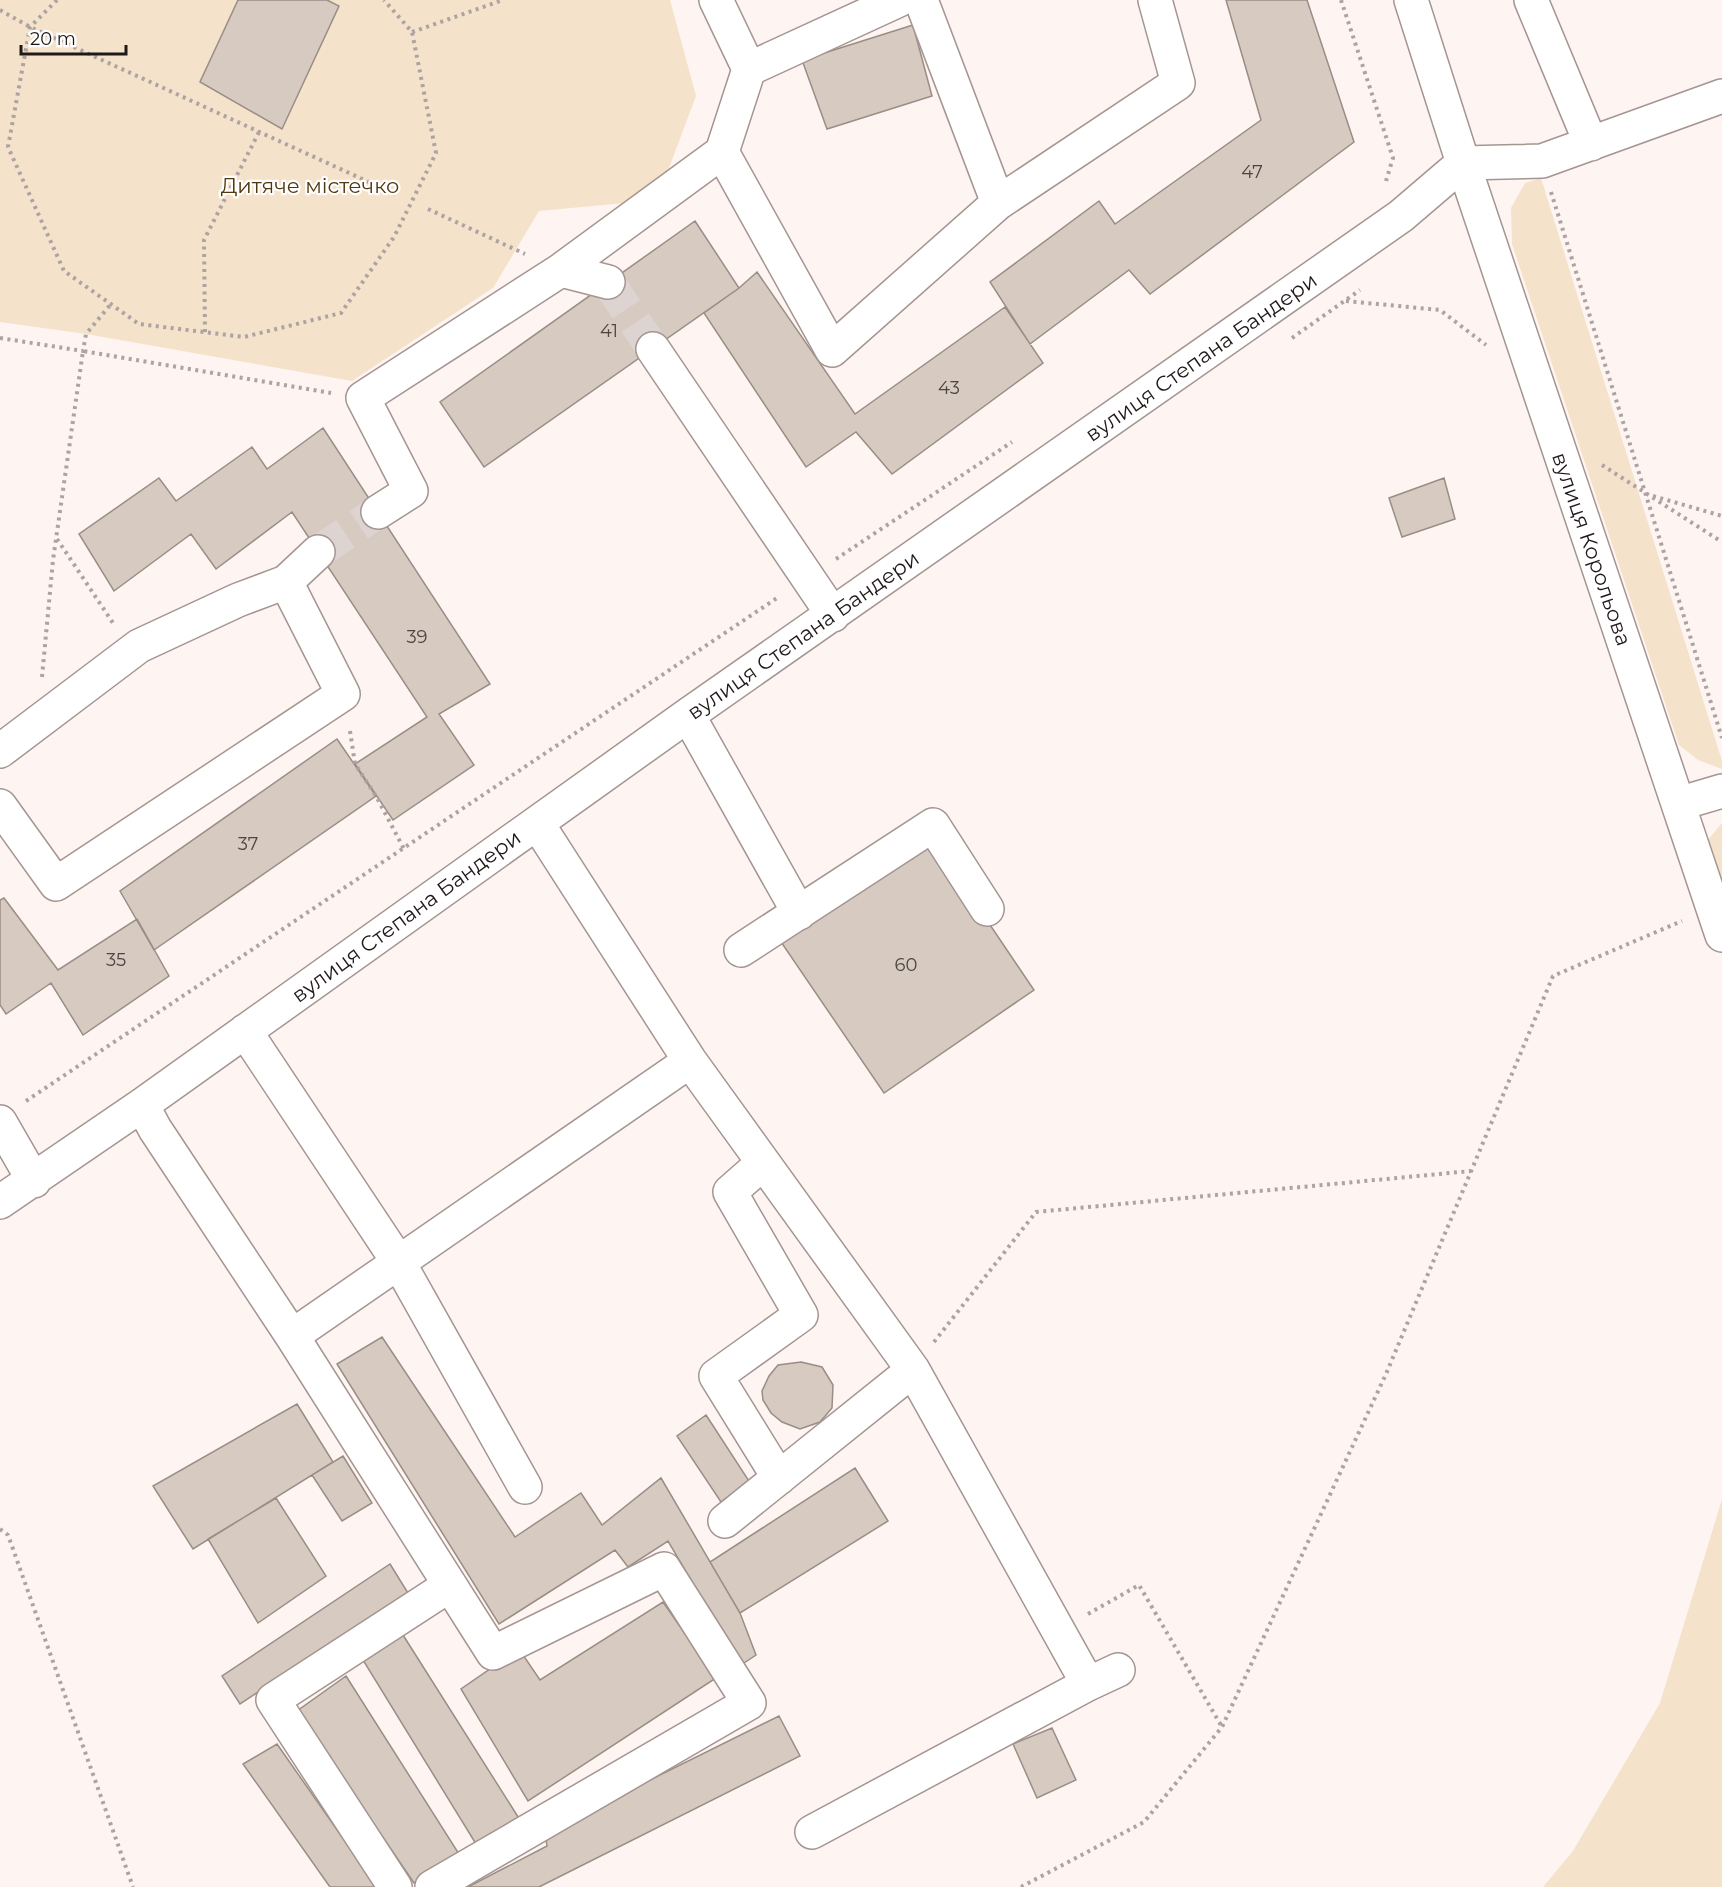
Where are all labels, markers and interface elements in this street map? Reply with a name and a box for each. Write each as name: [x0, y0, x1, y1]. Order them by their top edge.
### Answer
scale bar: [21, 18, 126, 56]
text: 20 m: [30, 28, 76, 50]
house number: 47: [1241, 161, 1263, 183]
park label: Дитяче містечко: [221, 173, 399, 198]
street label: вулиця Степана Бандери: [1080, 267, 1322, 447]
house number: 41: [600, 320, 618, 342]
house number: 43: [938, 377, 960, 399]
street label: вулиця Корольова: [1547, 449, 1637, 649]
street label: вулиця Степана Бандери: [682, 545, 924, 725]
house number: 39: [406, 626, 428, 648]
street label: вулиця Степана Бандери: [287, 824, 525, 1008]
house number: 37: [238, 833, 258, 855]
house number: 35: [106, 949, 126, 971]
house number: 60: [895, 954, 917, 976]

